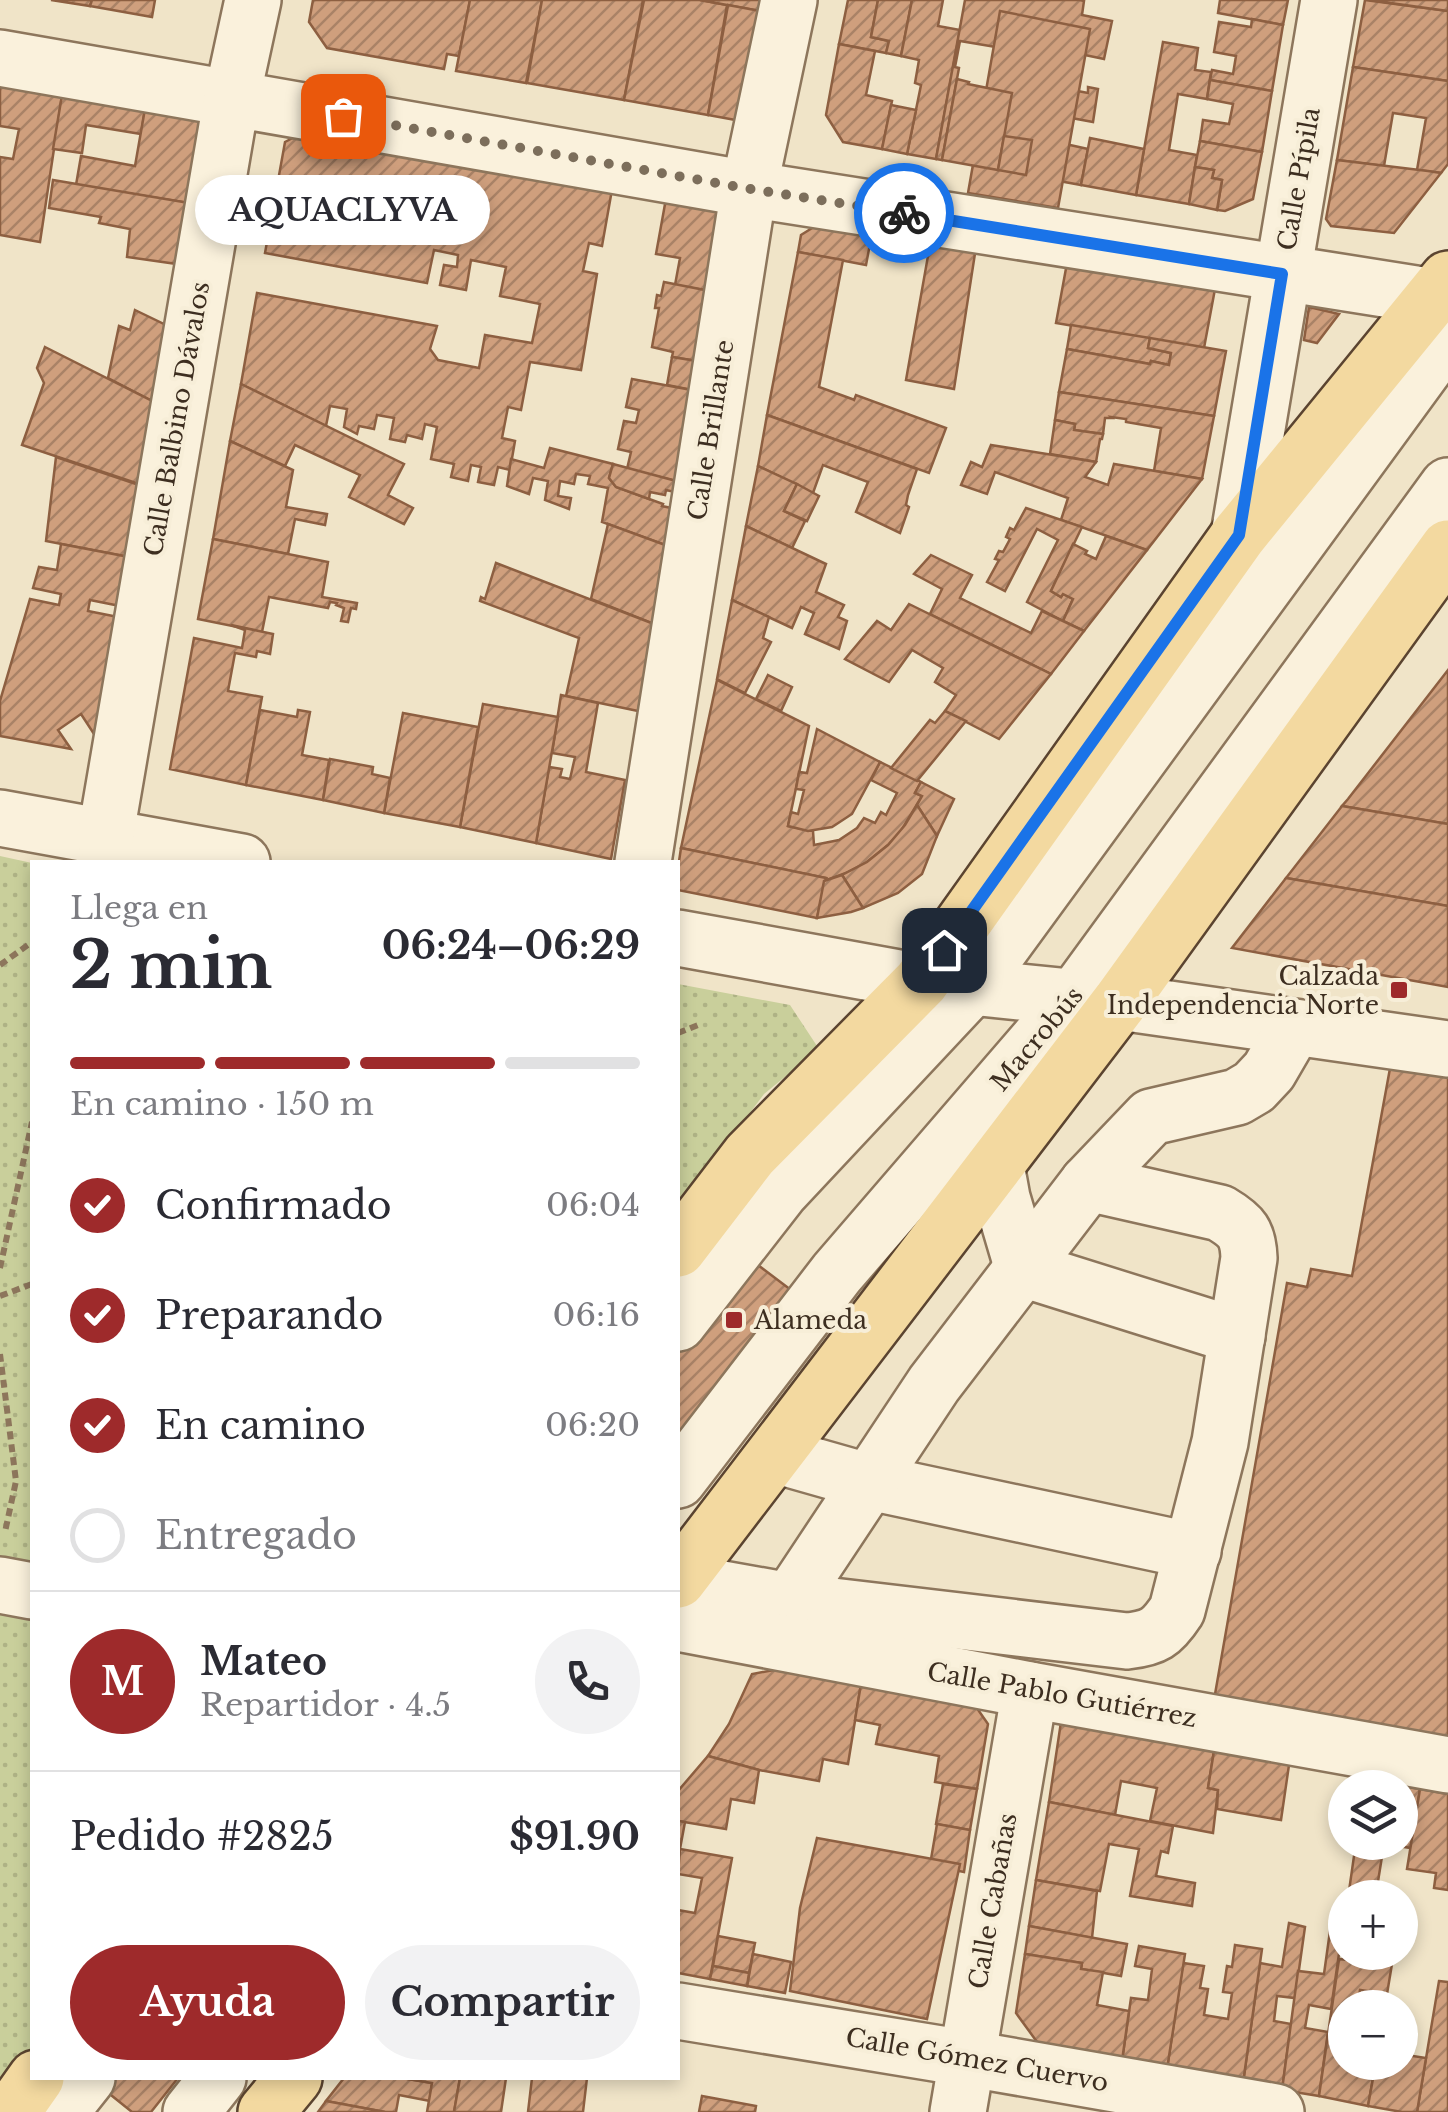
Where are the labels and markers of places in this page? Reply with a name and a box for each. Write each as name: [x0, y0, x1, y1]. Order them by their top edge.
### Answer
pin: [301, 74, 386, 159]
callout: AQUACLYVA: [195, 176, 490, 246]
pin: [902, 908, 987, 993]
place label: Calzada Independencia Norte: [1107, 961, 1379, 1021]
marker: Calzada Independencia Norte: [1388, 979, 1410, 1001]
place label: Alameda: [753, 1305, 867, 1336]
marker: Alameda: [723, 1309, 745, 1331]

